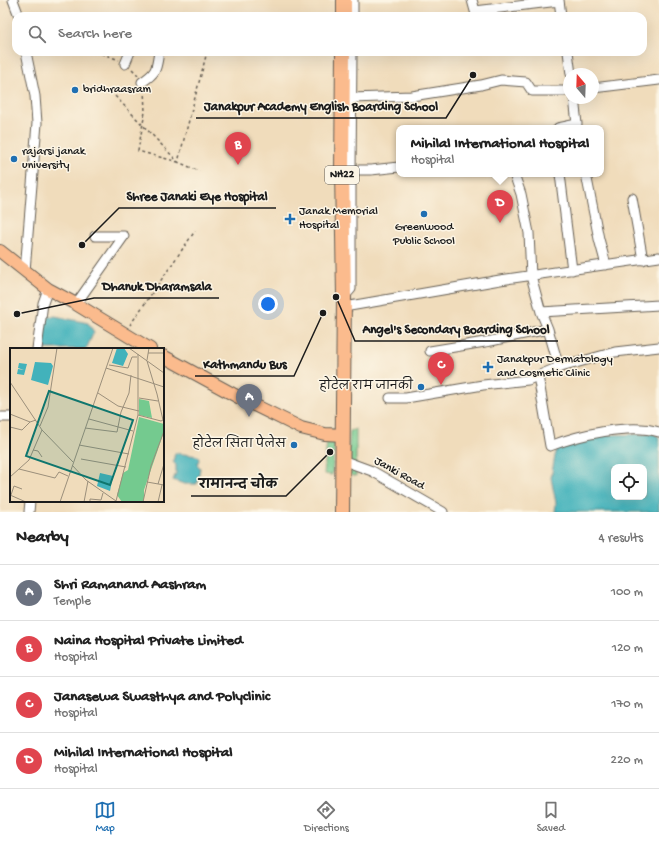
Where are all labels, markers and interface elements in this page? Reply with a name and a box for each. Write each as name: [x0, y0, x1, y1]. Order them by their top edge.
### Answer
search box: [12, 12, 647, 56]
icon: search: [26, 23, 48, 45]
text: Search here: [58, 25, 132, 43]
north arrow: [563, 68, 599, 104]
place label: bridhraasram: [83, 83, 152, 97]
marker: bridhraasram: [70, 85, 80, 95]
callout: Janakpur Academy English Boarding School: [196, 93, 446, 118]
text: Janakpur Academy English Boarding School: [203, 100, 438, 116]
popup: [396, 125, 604, 177]
pin: B: [225, 132, 251, 165]
text: Mihilal International Hospital: [411, 135, 589, 153]
place label: rajarsi janak university: [22, 145, 87, 173]
text: Hospital: [411, 153, 454, 168]
marker: rajarsi janak university: [9, 154, 19, 164]
road number: NH22: [325, 166, 359, 184]
callout: Shree Janaki Eye Hospital: [119, 183, 276, 208]
text: Shree Janaki Eye Hospital: [126, 190, 268, 206]
pin: D: [487, 190, 513, 223]
place label: Janak Memorial Hospital: [299, 205, 378, 233]
marker: Greenwood Public School: [419, 209, 429, 219]
marker: Janak Memorial Hospital: [284, 213, 296, 225]
place label: Greenwood Public School: [392, 221, 455, 249]
callout: Dhanuk Dharamsala: [94, 273, 219, 298]
text: Dhanuk Dharamsala: [101, 280, 213, 295]
your location: [258, 294, 278, 314]
callout: Angel's Secondary Boarding School: [355, 316, 558, 341]
text: Angel's Secondary Boarding School: [361, 323, 550, 338]
inset map: [10, 348, 164, 502]
callout: Kathmandu Bus: [195, 351, 294, 376]
pin: C: [428, 352, 454, 385]
place label: Janakpur Dermatology and Cosmetic Clinic: [497, 353, 613, 381]
text: Kathmandu Bus: [202, 358, 288, 373]
marker: Janakpur Dermatology and Cosmetic Clinic: [482, 361, 494, 373]
place label: होटेल राम जानकी: [318, 375, 414, 394]
marker: होटेल राम जानकी: [416, 382, 426, 392]
pin: A: [236, 384, 262, 417]
place label: होटेल सिता पेलेस: [192, 433, 287, 452]
marker: होटेल सिता पेलेस: [289, 440, 299, 450]
street label: Janki Road: [371, 454, 428, 494]
map controls: [611, 464, 647, 500]
button: locate: [611, 464, 647, 500]
callout: रामानन्द चोक: [191, 471, 286, 496]
text: रामानन्द चोक: [198, 473, 278, 493]
text: Nearby: [16, 528, 69, 548]
text: 4 results: [599, 531, 643, 546]
text: Shri Ramanand Aashram: [54, 576, 206, 594]
text: A: [25, 585, 33, 600]
text: 100 m: [611, 585, 643, 600]
text: Temple: [54, 594, 91, 609]
text: Naina Hospital Private Limited: [54, 632, 243, 650]
text: B: [26, 641, 32, 656]
text: 120 m: [612, 641, 643, 656]
text: Hospital: [54, 650, 98, 665]
text: Janasewa Swasthya and Polyclinic: [54, 688, 270, 706]
text: C: [25, 697, 33, 712]
text: 170 m: [611, 697, 643, 712]
text: Hospital: [54, 706, 98, 721]
text: Mihilal International Hospital: [54, 744, 233, 762]
text: D: [25, 753, 33, 768]
text: 220 m: [611, 753, 643, 768]
text: Hospital: [54, 762, 98, 777]
tab: Map: [94, 799, 116, 835]
tab: Directions: [304, 799, 349, 835]
tab: Saved: [537, 799, 565, 835]

